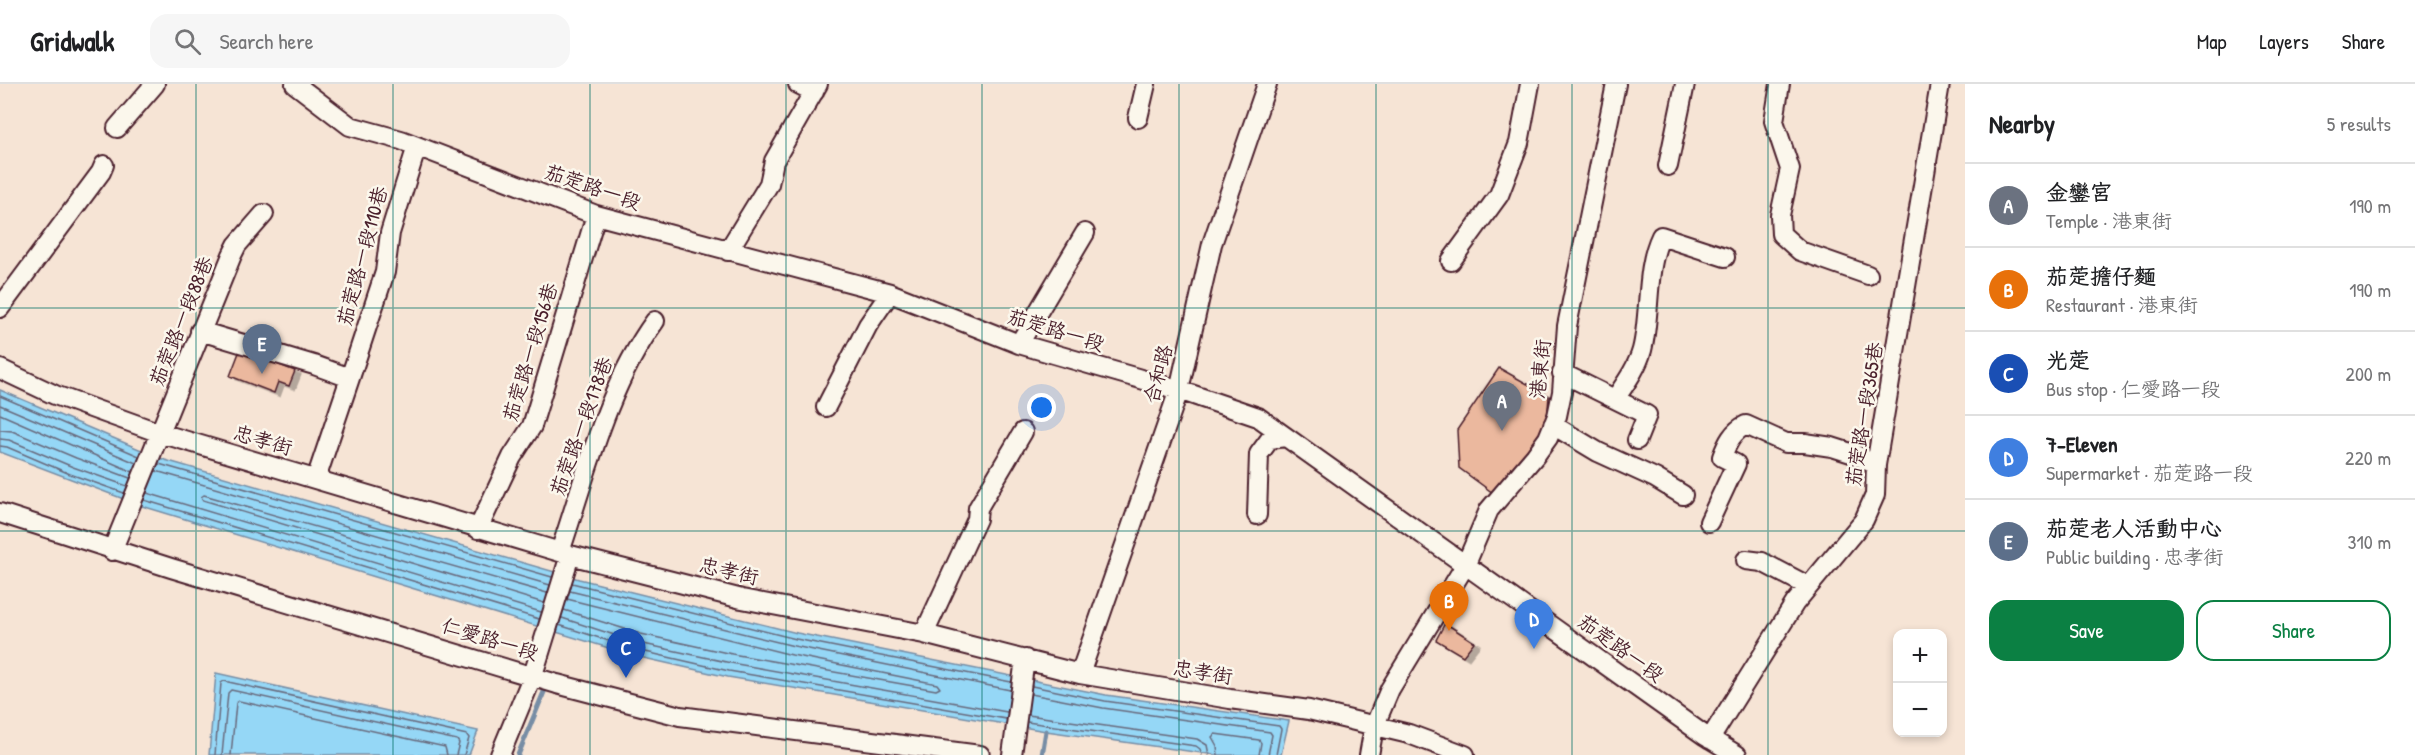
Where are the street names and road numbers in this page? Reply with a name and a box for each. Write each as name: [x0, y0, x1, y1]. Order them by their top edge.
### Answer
street label: 茄萣路一段: [541, 157, 645, 216]
street label: 茄萣路一段110巷: [330, 182, 393, 329]
street label: 茄萣路一段88巷: [142, 251, 219, 390]
street label: 茄萣路一段156巷: [496, 278, 564, 425]
street label: 茄萣路一段: [1004, 302, 1108, 357]
street label: 港東街: [1523, 338, 1556, 400]
street label: 茄萣路一段365巷: [1839, 339, 1888, 488]
street label: 合和路: [1137, 340, 1179, 406]
street label: 茄萣路一段178巷: [543, 352, 618, 499]
street label: 忠孝街: [231, 418, 296, 461]
street label: 忠孝街: [697, 551, 761, 590]
street label: 茄萣路一段: [1573, 607, 1670, 688]
street label: 仁愛路一段: [438, 611, 542, 666]
street label: 忠孝街: [1171, 653, 1235, 690]

